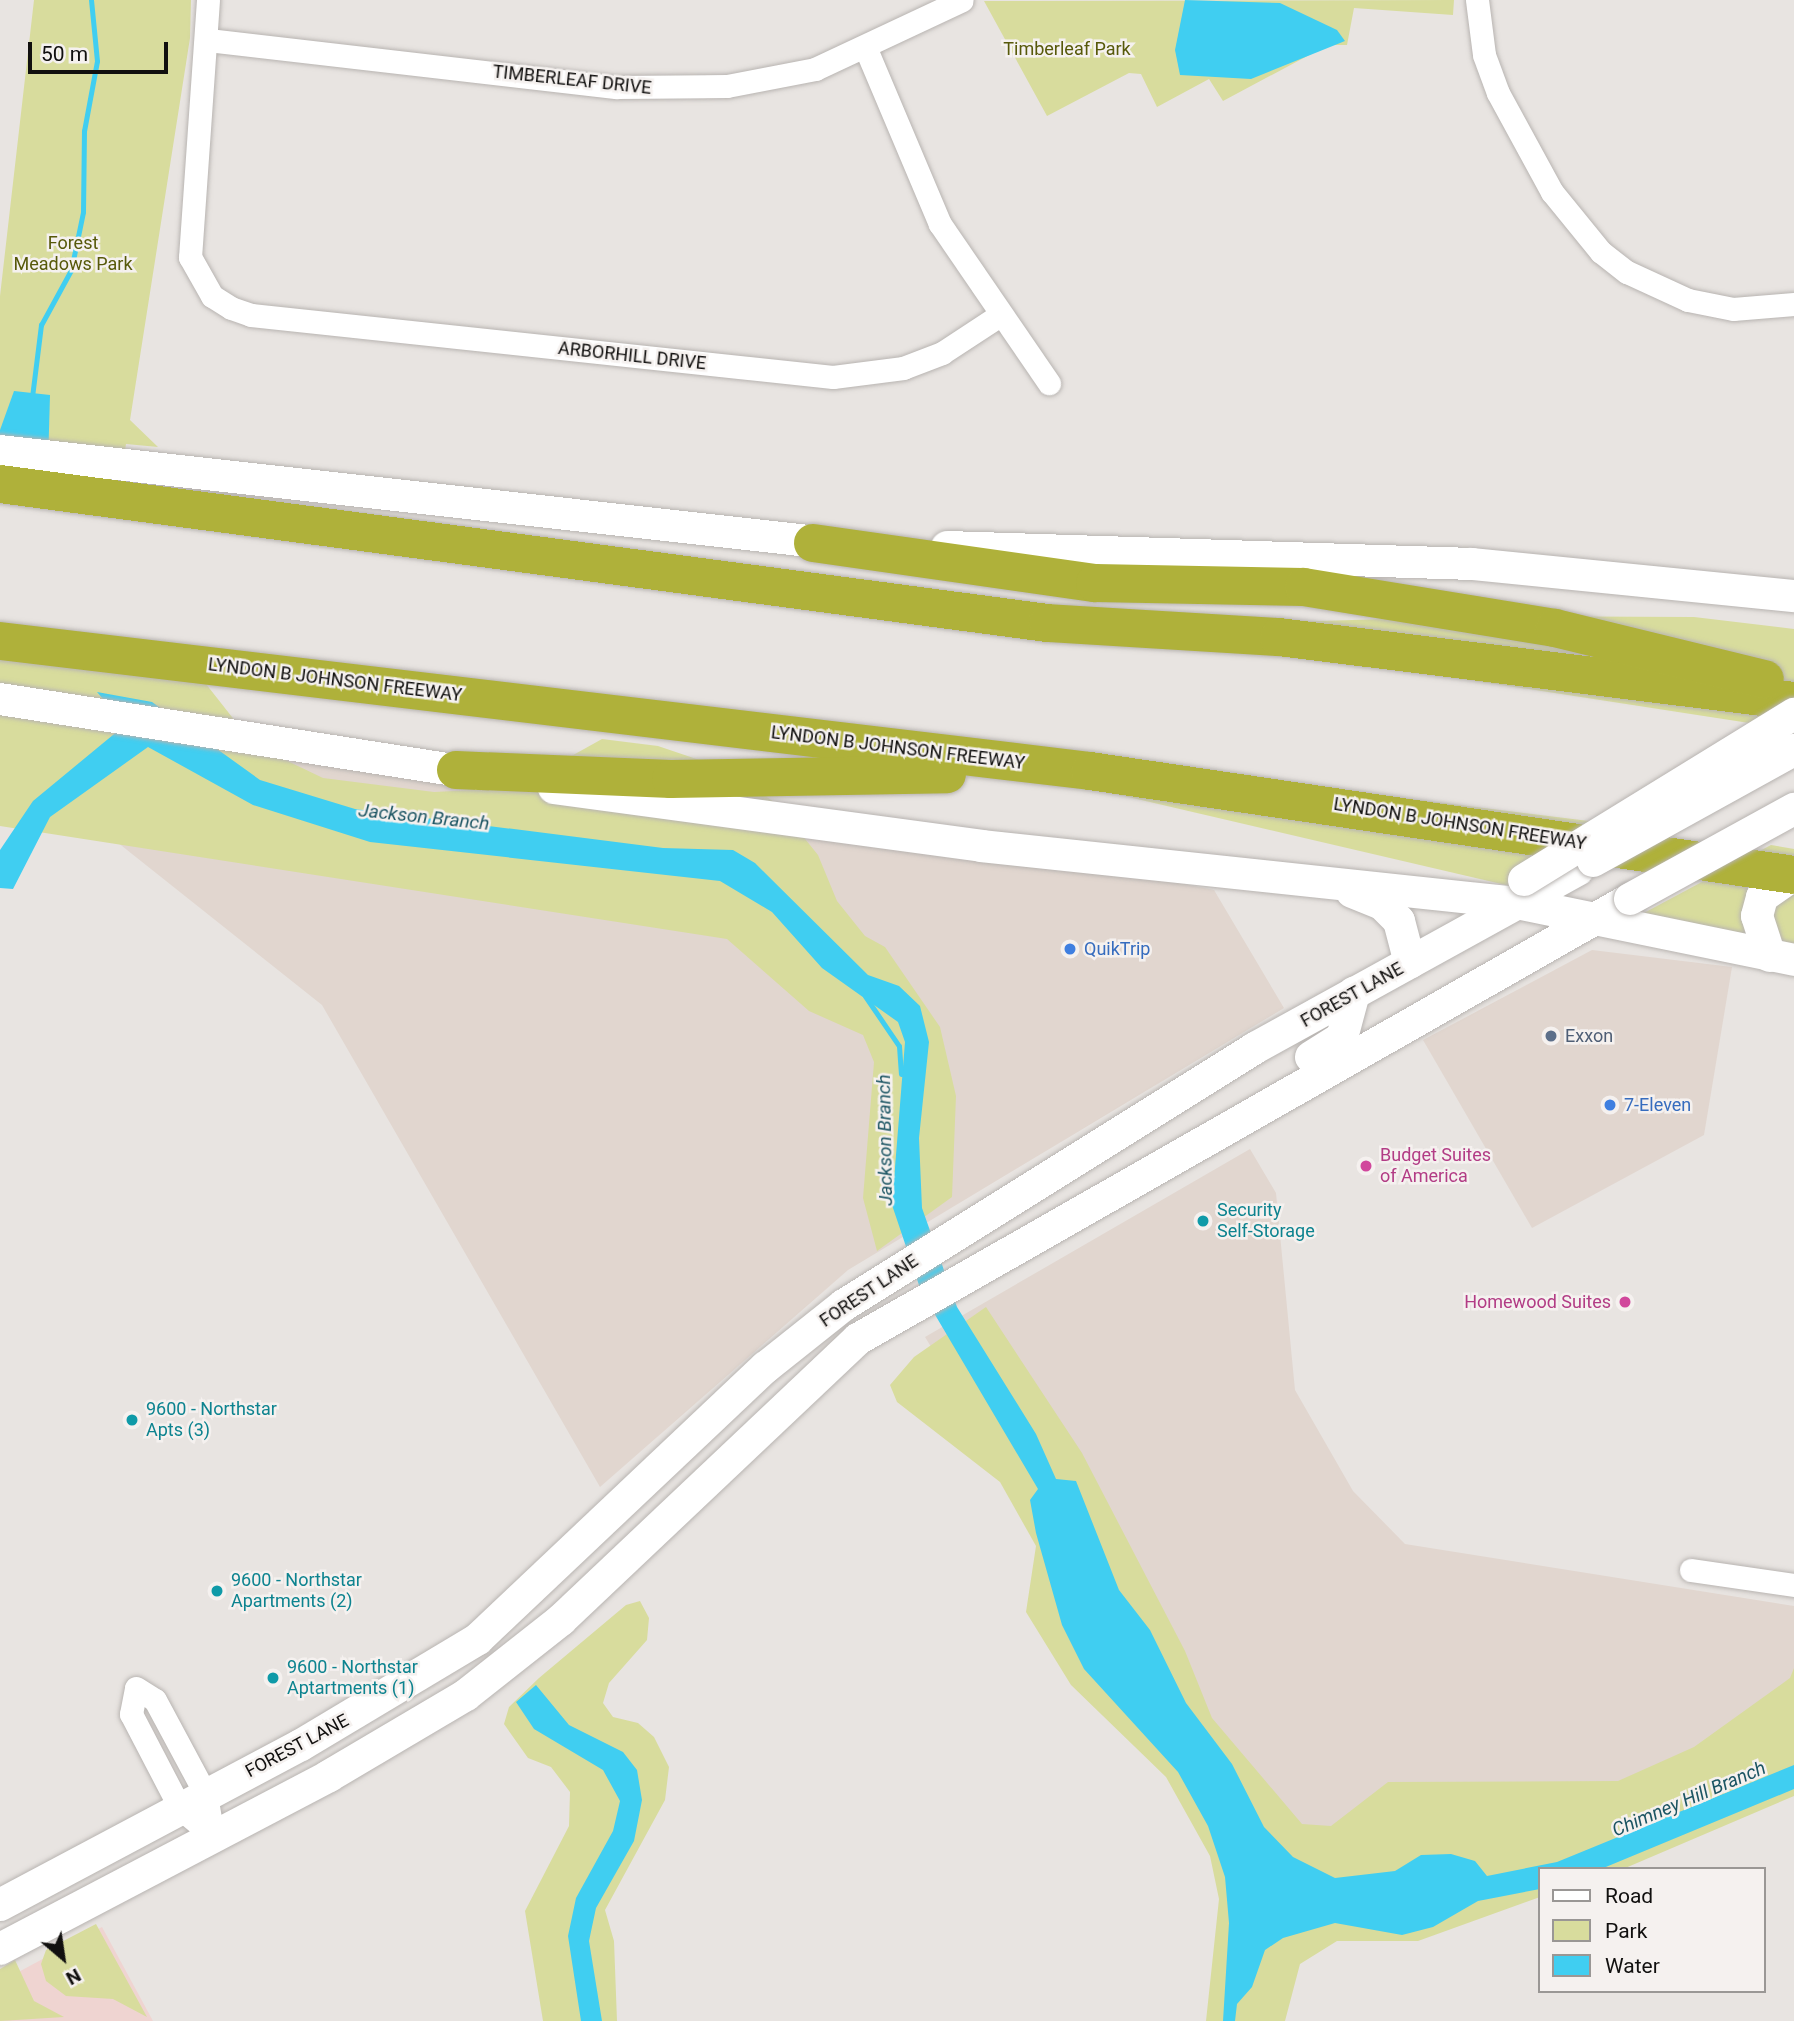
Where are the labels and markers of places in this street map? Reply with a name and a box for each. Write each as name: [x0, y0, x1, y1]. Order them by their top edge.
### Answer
place label: QuikTrip: [1084, 938, 1150, 960]
marker: QuikTrip: [1062, 941, 1078, 957]
place label: Exxon: [1565, 1025, 1613, 1047]
marker: Exxon: [1543, 1028, 1559, 1044]
place label: 7-Eleven: [1624, 1094, 1691, 1116]
marker: 7-Eleven: [1602, 1097, 1618, 1113]
place label: Budget Suites of America: [1380, 1145, 1491, 1188]
marker: Budget Suites of America: [1358, 1158, 1374, 1174]
place label: Security Self-Storage: [1217, 1200, 1315, 1242]
marker: Security Self-Storage: [1195, 1213, 1211, 1229]
place label: Homewood Suites: [1464, 1291, 1611, 1313]
marker: Homewood Suites: [1617, 1294, 1633, 1310]
place label: 9600 - Northstar Apts (3): [146, 1399, 277, 1442]
marker: 9600 - Northstar Apts (3): [124, 1412, 140, 1428]
place label: 9600 - Northstar Apartments (2): [231, 1570, 362, 1612]
marker: 9600 - Northstar Apartments (2): [209, 1583, 225, 1599]
place label: 9600 - Northstar Aptartments (1): [287, 1657, 418, 1700]
marker: 9600 - Northstar Aptartments (1): [265, 1670, 281, 1686]

